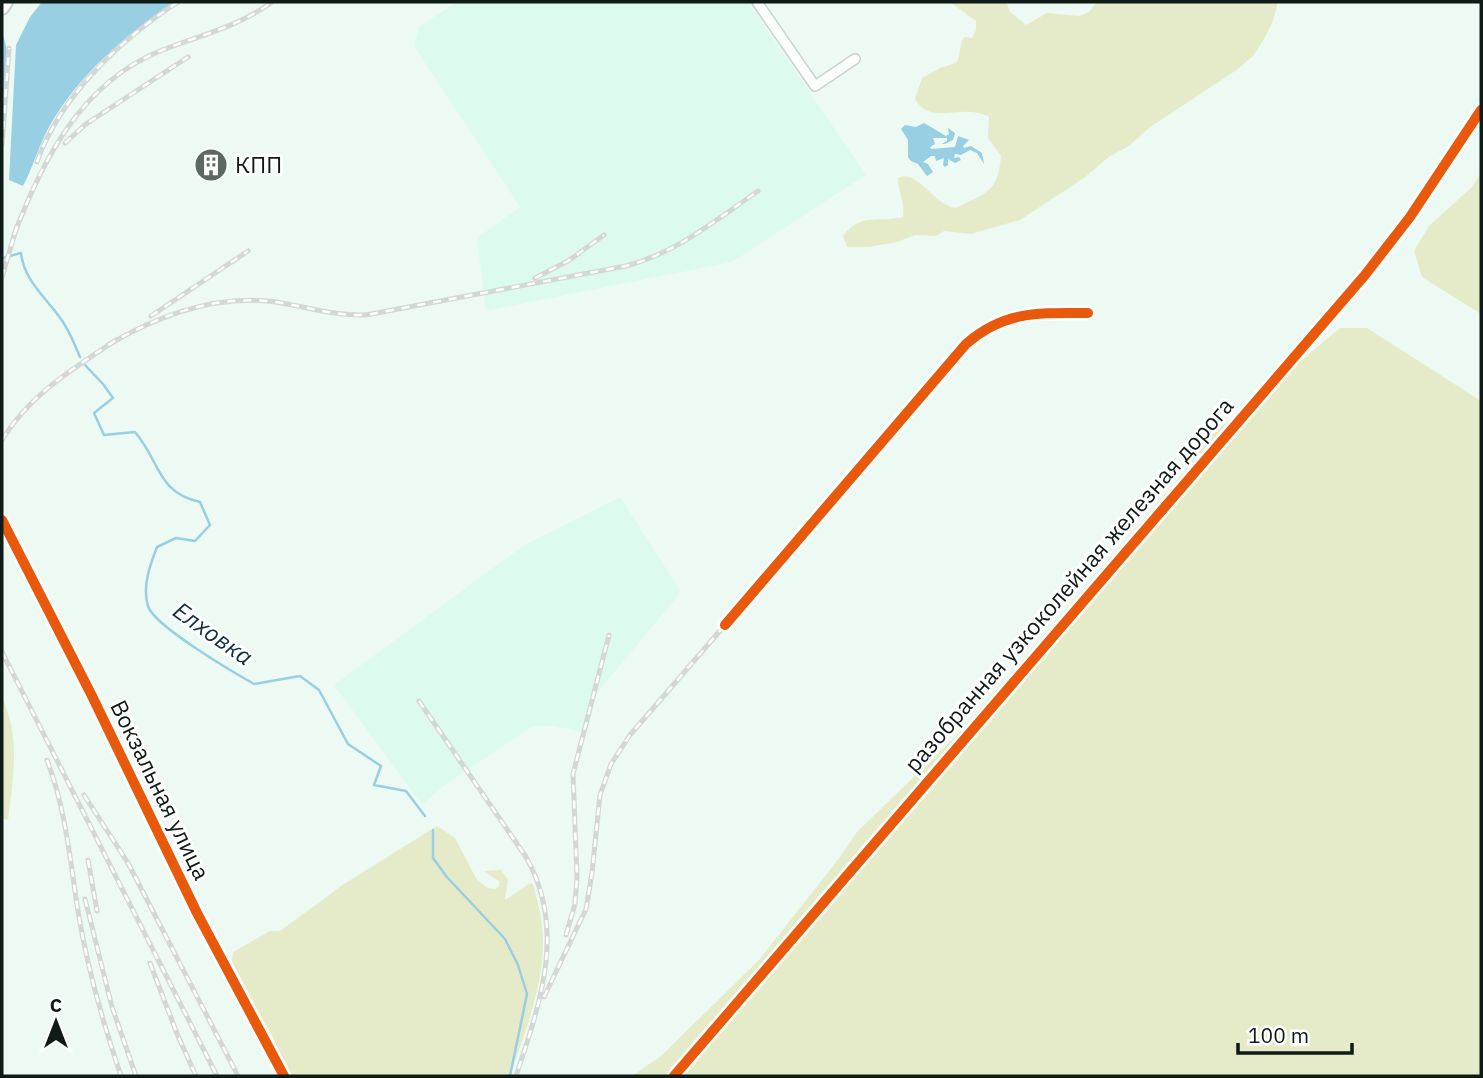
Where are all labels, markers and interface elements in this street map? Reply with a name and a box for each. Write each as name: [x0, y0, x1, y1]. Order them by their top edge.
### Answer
building icon: КПП: [192, 146, 230, 184]
place label: КПП: [235, 149, 282, 179]
street label: разобранная узкоколейная железная дорога: [897, 391, 1239, 778]
water label: Елховка: [167, 594, 260, 672]
street label: Вокзальная улица: [104, 695, 217, 884]
north arrow: [21, 987, 91, 1057]
text: С: [50, 993, 62, 1017]
scale bar: [1238, 1012, 1352, 1056]
text: 100 m: [1248, 1021, 1309, 1049]

